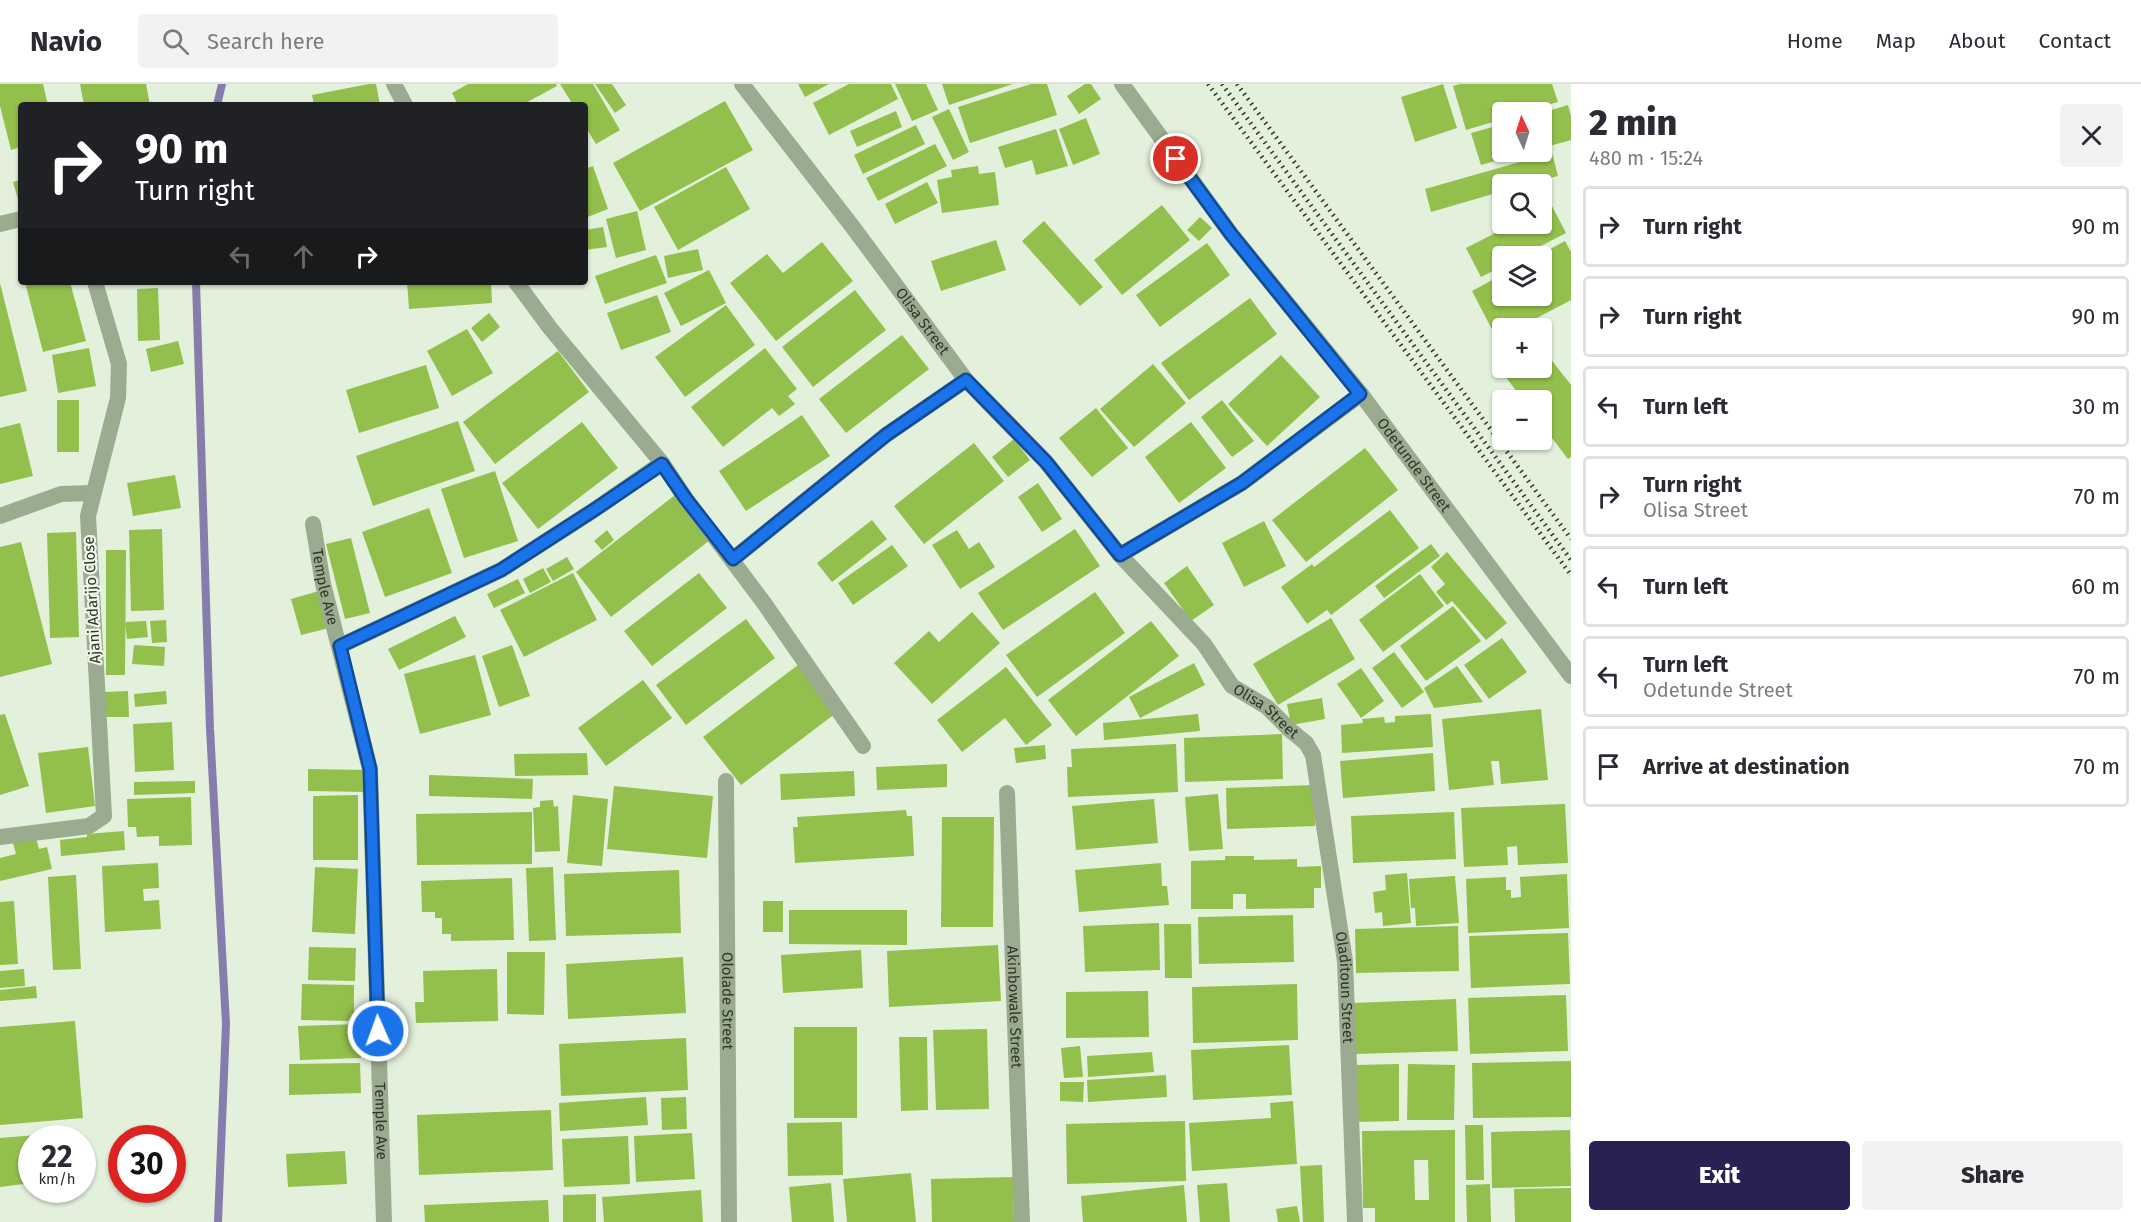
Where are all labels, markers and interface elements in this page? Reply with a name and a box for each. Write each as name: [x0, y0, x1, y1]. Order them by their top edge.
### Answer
search box: [138, 14, 558, 68]
text: Navio: [30, 25, 102, 58]
icon: search: [159, 25, 192, 58]
text: Search here: [207, 28, 325, 55]
text: Home: [1787, 28, 1843, 54]
text: Map: [1876, 28, 1916, 54]
text: About: [1949, 28, 2006, 54]
text: Contact: [2039, 28, 2111, 54]
text: 2 min: [1589, 101, 1677, 145]
north arrow: [1492, 102, 1552, 162]
map controls: [1492, 102, 1552, 450]
button: close: [2060, 104, 2123, 167]
text: 90 m: [135, 124, 229, 174]
icon: right: [36, 126, 114, 204]
pin: [1150, 133, 1201, 184]
icon: arrive: [1159, 142, 1192, 175]
text: 480 m · 15:24: [1589, 146, 1703, 170]
button: search: [1492, 174, 1552, 234]
text: Turn right: [135, 175, 255, 207]
icon: right: [1592, 210, 1625, 243]
text: Turn right: [1643, 213, 1742, 240]
text: 90 m: [2071, 213, 2120, 240]
icon: left: [224, 240, 257, 273]
icon: ahead: [287, 240, 320, 273]
icon: right: [350, 240, 383, 273]
button: layers: [1492, 246, 1552, 306]
street label: Olisa Street: [892, 284, 953, 359]
icon: right: [1592, 300, 1625, 333]
text: Turn right: [1643, 303, 1742, 330]
text: 90 m: [2071, 303, 2120, 330]
button: +: [1492, 318, 1552, 378]
button: −: [1492, 390, 1552, 450]
icon: left: [1592, 390, 1625, 423]
text: Turn left: [1643, 393, 1728, 420]
text: 30 m: [2072, 393, 2120, 420]
street label: Odetunde Street: [1373, 414, 1455, 516]
text: Turn right: [1643, 471, 1742, 498]
icon: right: [1592, 480, 1625, 513]
text: 70 m: [2074, 483, 2120, 510]
text: Olisa Street: [1643, 498, 1748, 522]
street label: Ajani Adarijo Close: [80, 536, 104, 664]
street label: Temple Ave: [308, 547, 342, 627]
icon: left: [1592, 570, 1625, 603]
text: Turn left: [1643, 573, 1728, 600]
text: 60 m: [2071, 573, 2120, 600]
text: Turn left: [1643, 651, 1728, 678]
icon: left: [1592, 660, 1625, 693]
text: 70 m: [2074, 663, 2120, 690]
text: Odetunde Street: [1643, 678, 1793, 702]
street label: Olisa Street: [1230, 680, 1303, 743]
icon: arrive: [1592, 750, 1625, 783]
text: Arrive at destination: [1643, 753, 1850, 780]
text: 70 m: [2074, 753, 2120, 780]
street label: Oladitoun Street: [1332, 930, 1357, 1044]
street label: Akinbowale Street: [1003, 945, 1026, 1069]
street label: Ololade Street: [718, 952, 737, 1051]
position arrow: [346, 999, 410, 1063]
street label: Temple Ave: [371, 1082, 391, 1160]
speed limit sign: 30: [108, 1125, 186, 1203]
text: 22: [41, 1139, 73, 1175]
button: Exit: [1589, 1141, 1850, 1210]
button: Share: [1862, 1141, 2123, 1210]
text: km/h: [38, 1170, 76, 1188]

